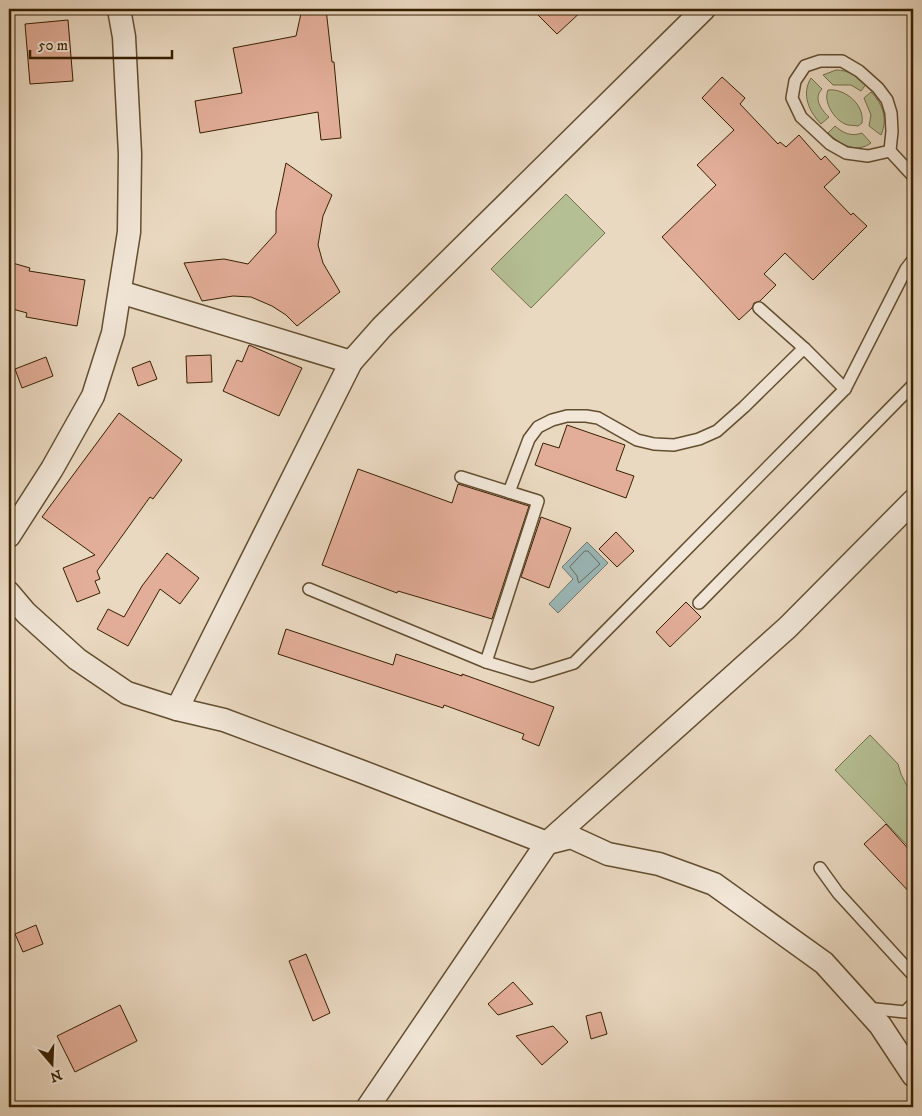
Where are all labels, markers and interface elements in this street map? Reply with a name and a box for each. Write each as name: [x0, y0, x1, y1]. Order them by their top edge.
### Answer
scale bar: [30, 28, 172, 60]
text: 50 m: [38, 36, 68, 55]
north arrow: [28, 1038, 78, 1088]
text: N: [47, 1065, 64, 1086]

